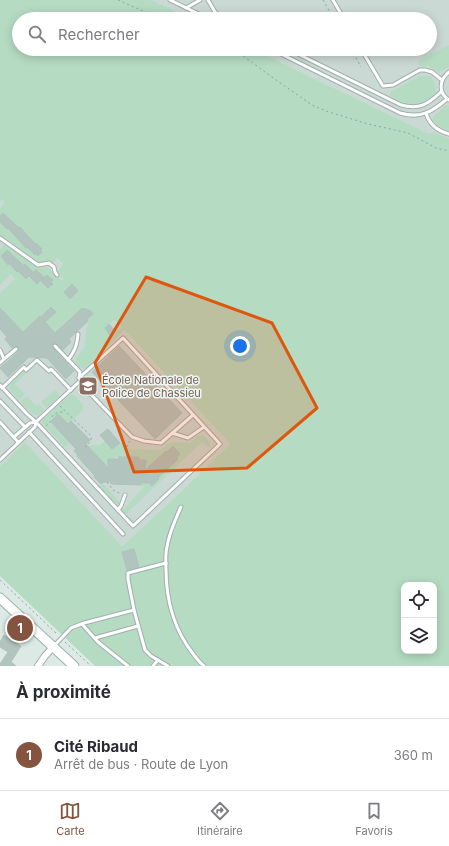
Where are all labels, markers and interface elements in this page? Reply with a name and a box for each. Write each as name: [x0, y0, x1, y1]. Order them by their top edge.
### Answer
search box: [12, 12, 437, 56]
icon: search: [26, 23, 48, 45]
text: Rechercher: [58, 25, 140, 44]
your location: [230, 336, 250, 356]
place label: École Nationale de Police de Chassieu: [102, 373, 201, 400]
school or university icon: École Nationale de Police de Chassieu: [77, 375, 99, 397]
map controls: [401, 582, 437, 654]
button: locate: [401, 582, 437, 618]
pin: 1: [7, 613, 33, 643]
button: layers: [401, 618, 437, 654]
text: À proximité: [16, 682, 111, 702]
text: Cité Ribaud: [54, 737, 138, 756]
text: 1: [26, 747, 32, 763]
text: 360 m: [394, 747, 433, 763]
text: Arrêt de bus · Route de Lyon: [54, 756, 228, 772]
tab: Carte: [56, 800, 85, 838]
tab: Itinéraire: [197, 800, 243, 838]
tab: Favoris: [355, 800, 393, 838]

